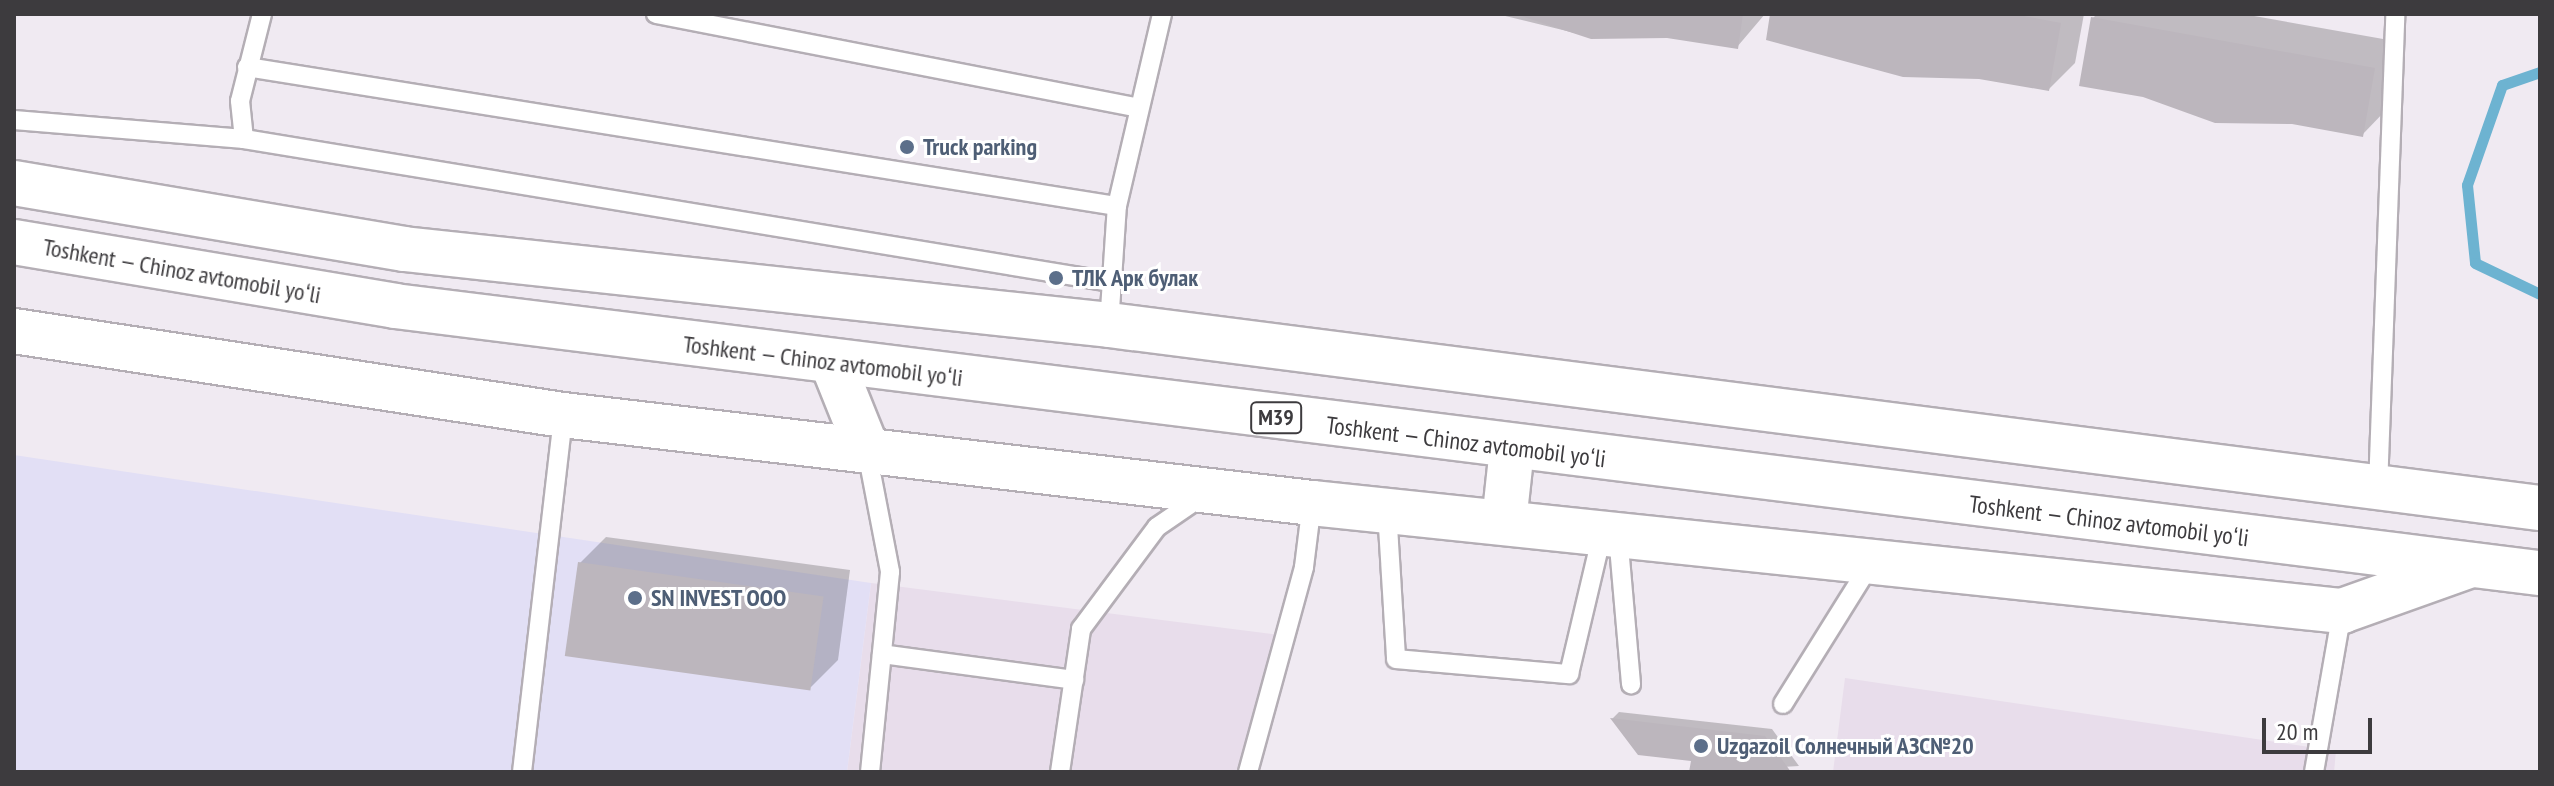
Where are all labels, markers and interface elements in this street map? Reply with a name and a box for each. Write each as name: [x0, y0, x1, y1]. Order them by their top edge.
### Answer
place label: Truck parking: [923, 133, 1038, 161]
marker: Truck parking: [898, 138, 916, 156]
street label: Toshkent — Chinoz avtomobil yoʻli: [40, 232, 324, 310]
place label: ТЛК Арк булак: [1072, 264, 1199, 292]
marker: ТЛК Арк булак: [1047, 269, 1065, 287]
street label: Toshkent — Chinoz avtomobil yoʻli: [680, 329, 966, 393]
road number: M39: [1250, 400, 1302, 436]
street label: Toshkent — Chinoz avtomobil yoʻli: [1323, 410, 1609, 474]
street label: Toshkent — Chinoz avtomobil yoʻli: [1966, 489, 2252, 553]
place label: SN INVEST ООО: [651, 584, 787, 612]
marker: SN INVEST ООО: [626, 589, 644, 607]
scale bar: [2266, 702, 2376, 752]
text: 20 m: [2276, 716, 2318, 747]
place label: Uzgazoil Солнечный АЗС№20: [1717, 732, 1975, 760]
marker: Uzgazoil Солнечный АЗС№20: [1692, 737, 1710, 755]

